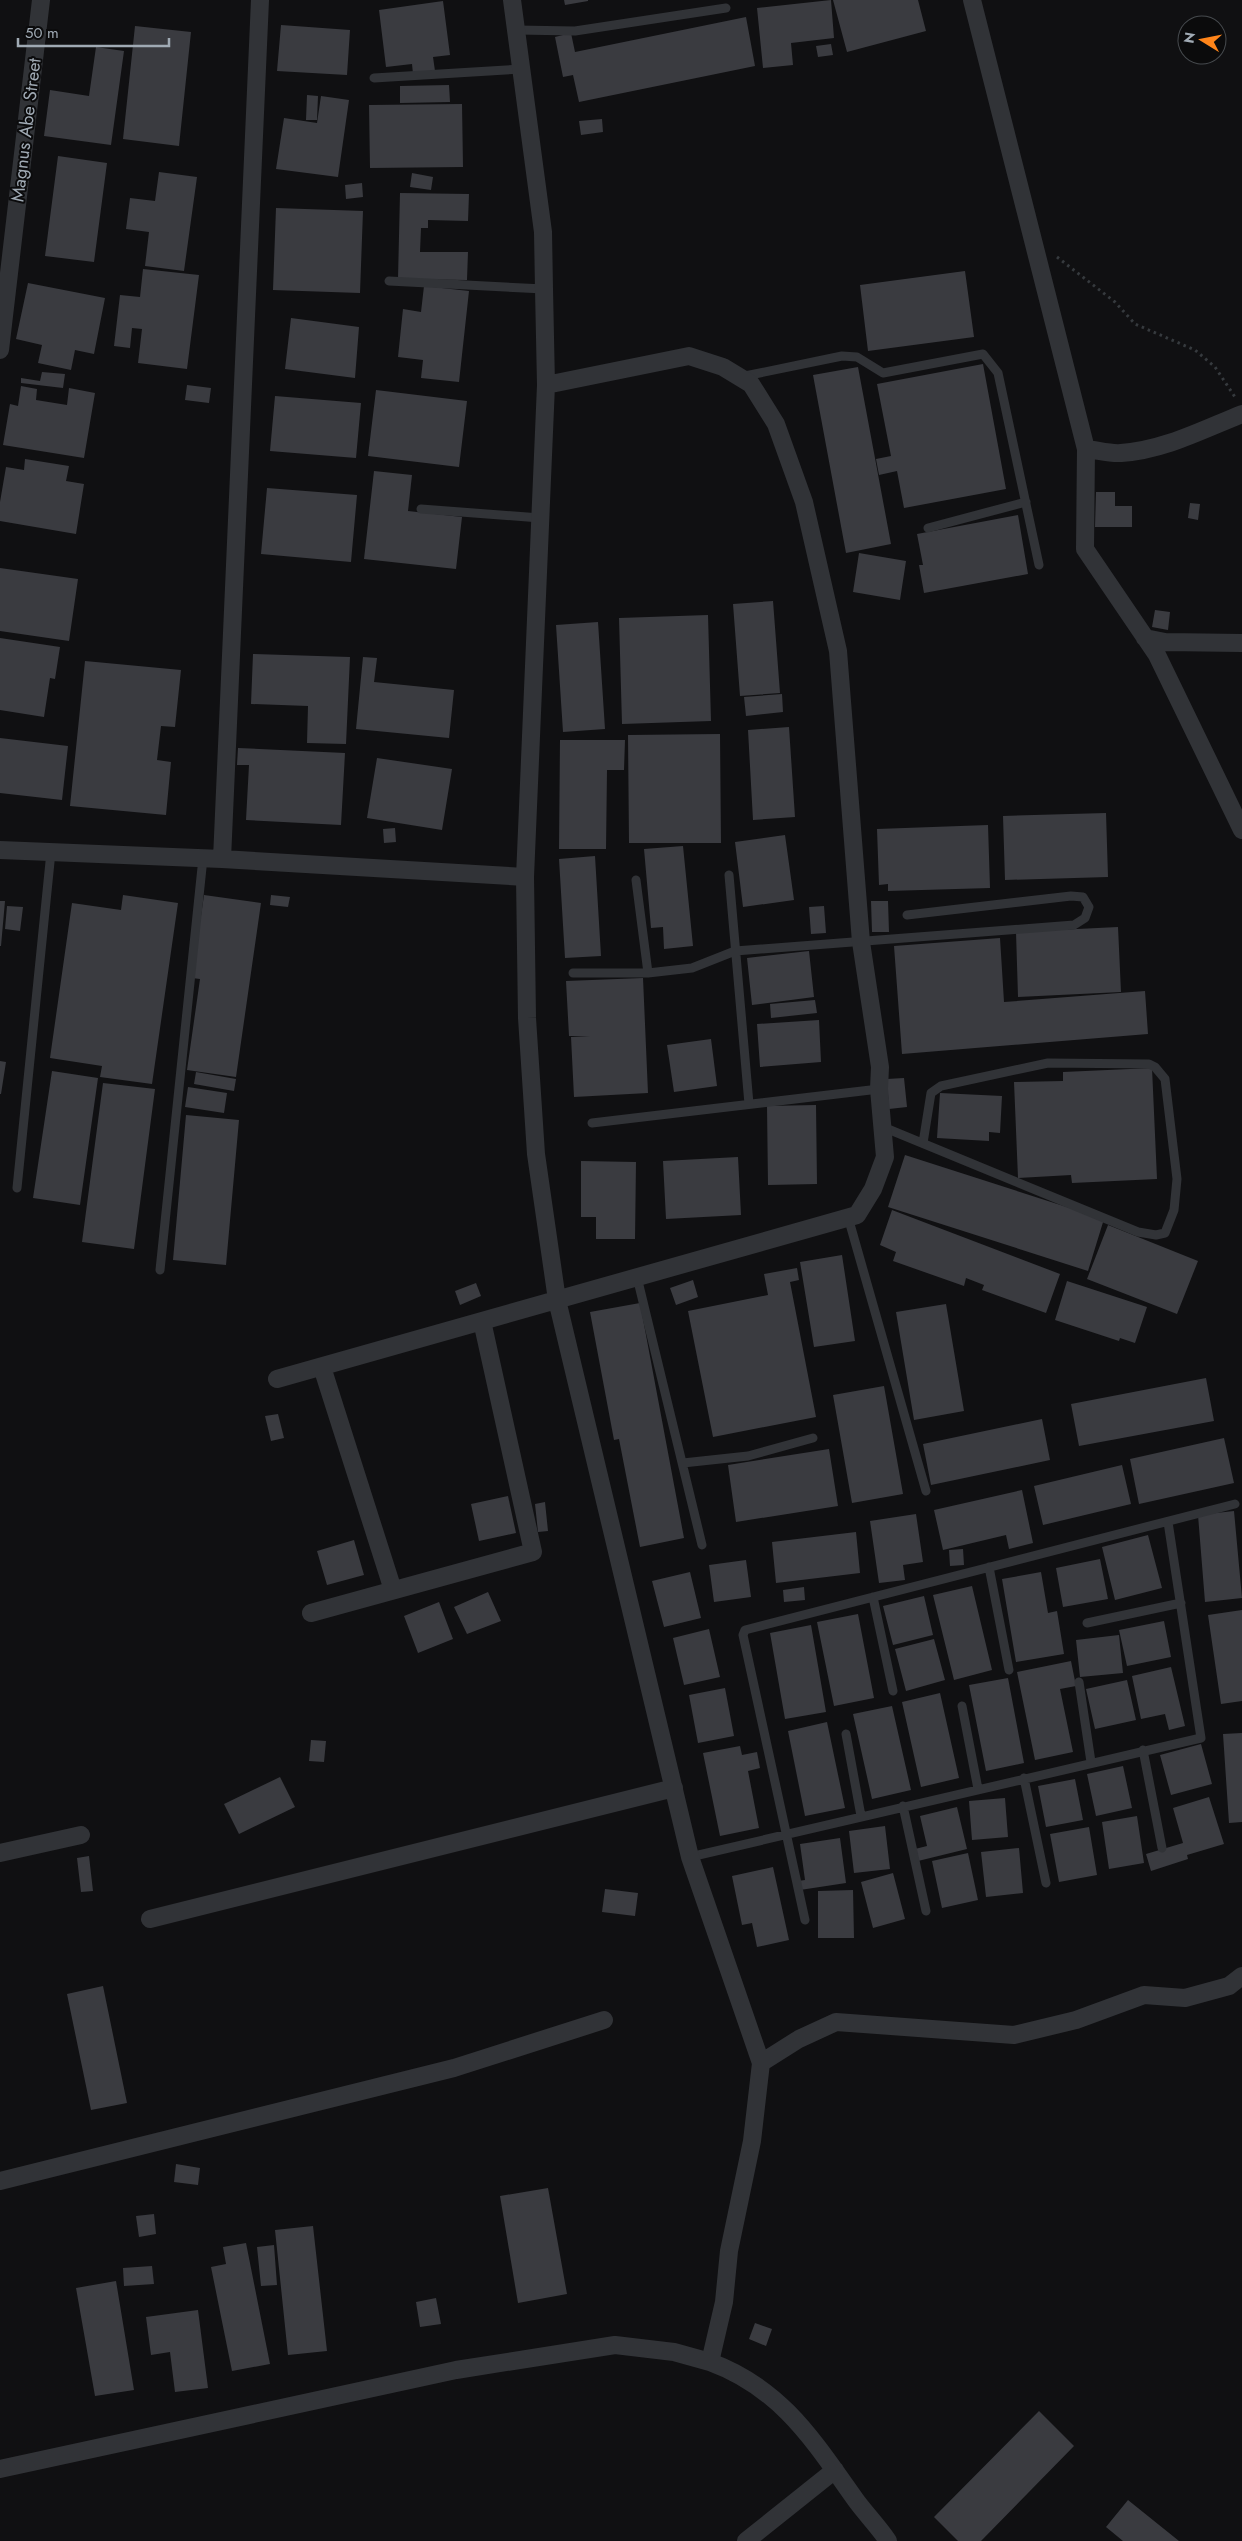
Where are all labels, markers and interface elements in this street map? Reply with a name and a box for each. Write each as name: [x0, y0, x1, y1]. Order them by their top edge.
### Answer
scale bar: [18, 15, 169, 47]
north arrow: [1177, 15, 1227, 65]
text: 50 m: [25, 22, 59, 44]
text: N: [1178, 31, 1200, 45]
street label: Magnus Abe Street: [4, 56, 48, 203]

